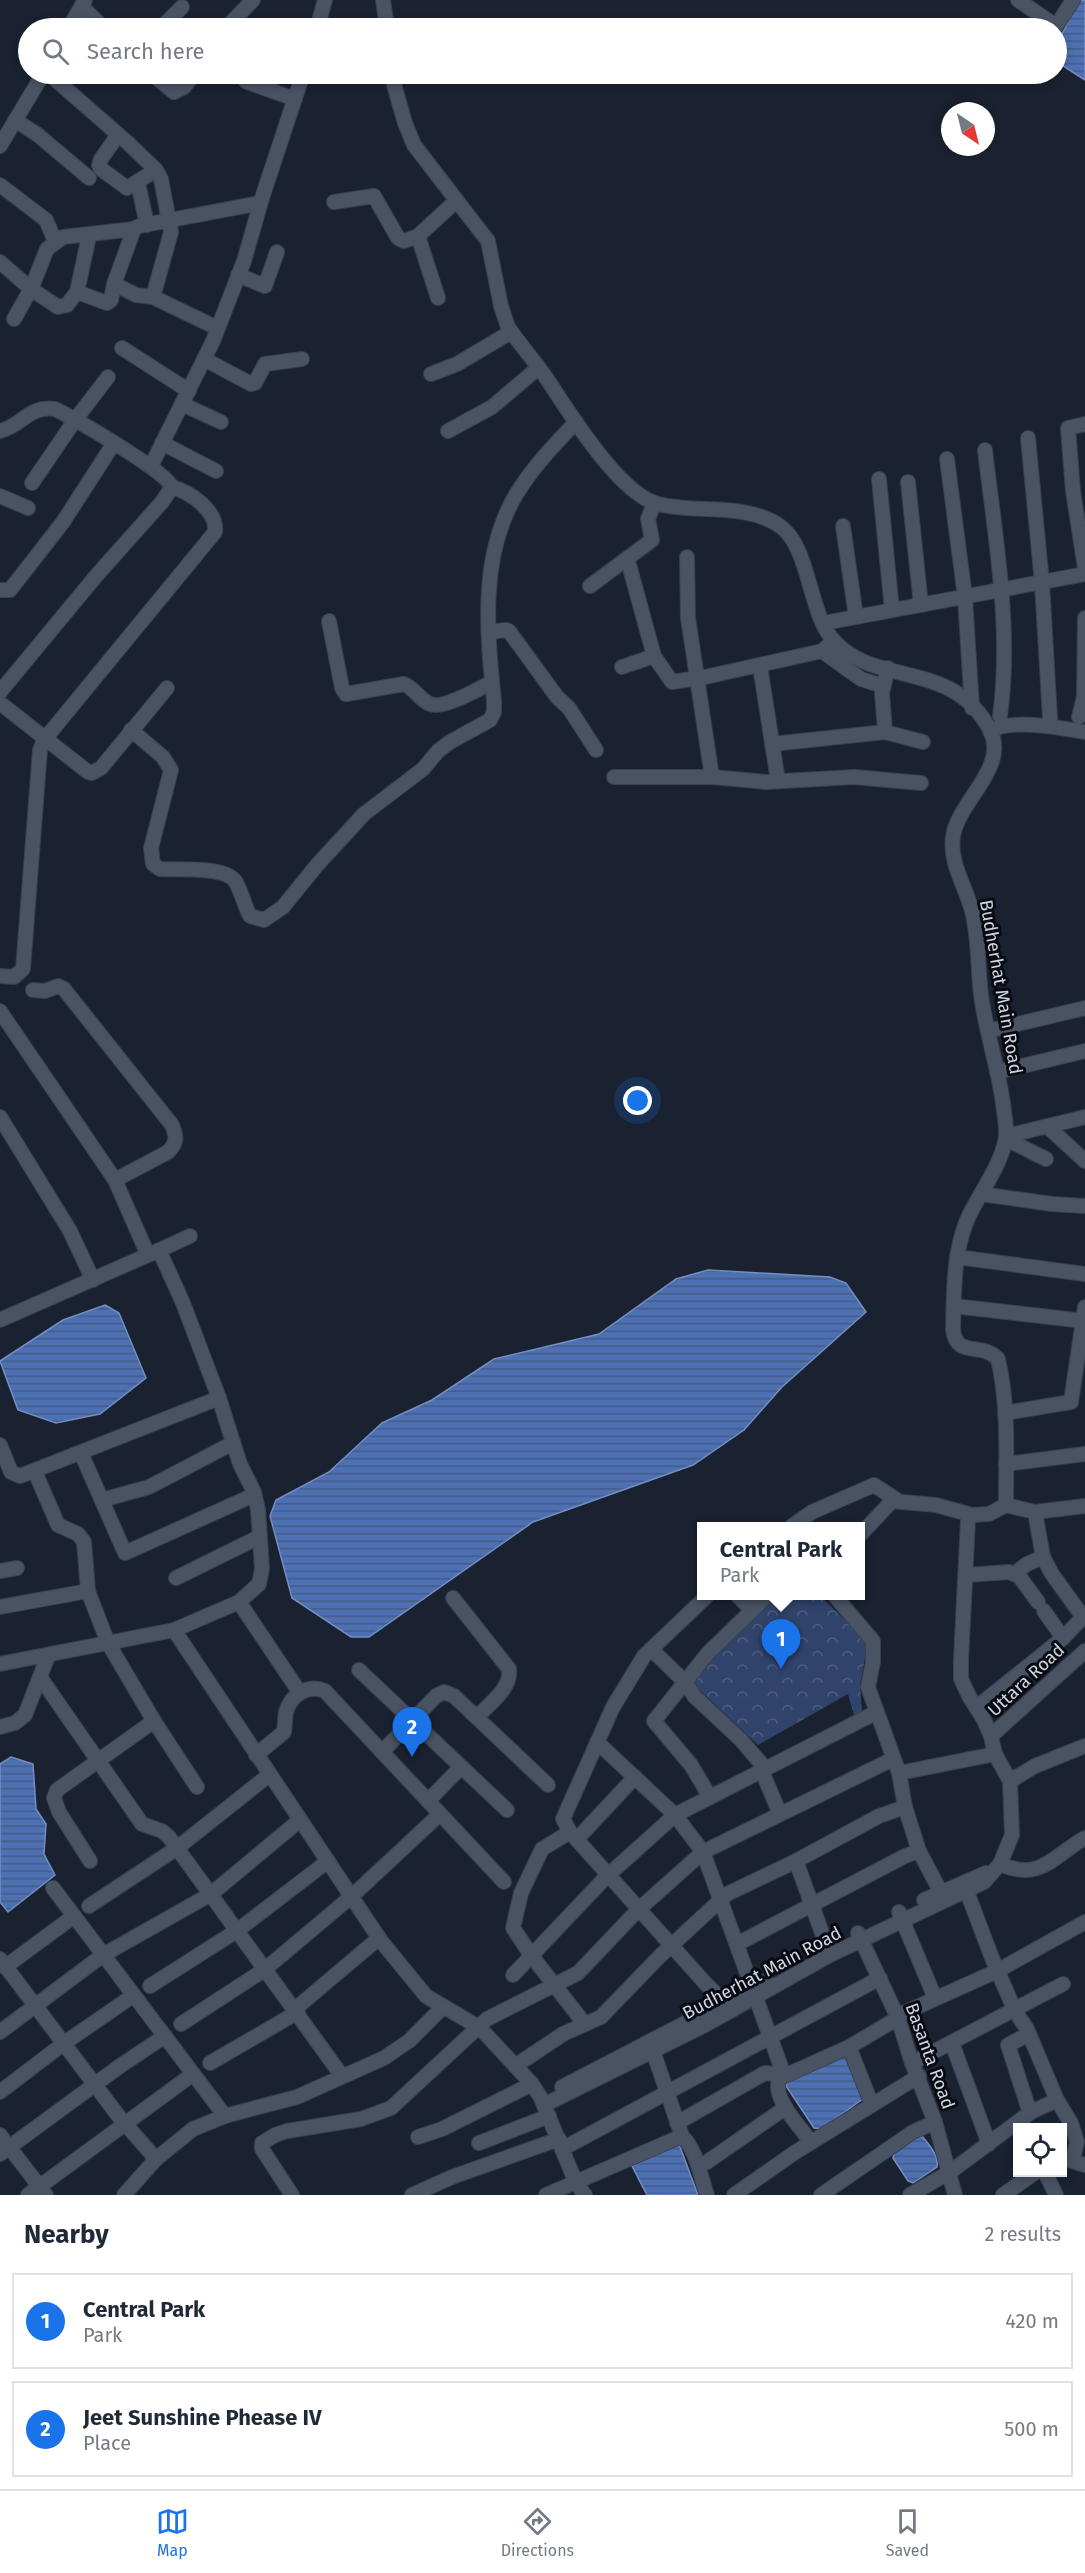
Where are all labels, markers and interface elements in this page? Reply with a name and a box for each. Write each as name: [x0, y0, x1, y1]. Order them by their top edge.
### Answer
search box: [18, 18, 1067, 84]
icon: search: [39, 35, 72, 68]
text: Search here: [87, 38, 205, 65]
north arrow: [941, 102, 995, 156]
street label: Budherhat Main Road: [975, 898, 1027, 1076]
your location: [623, 1086, 652, 1115]
popup: [697, 1522, 865, 1600]
text: Central Park: [720, 1536, 842, 1563]
text: Park: [720, 1563, 759, 1587]
pin: 1: [762, 1620, 800, 1669]
street label: Uttara Road: [983, 1639, 1069, 1721]
pin: 2: [392, 1708, 432, 1757]
street label: Budherhat Main Road: [679, 1922, 845, 2024]
street label: Basanta Road: [901, 2000, 959, 2112]
map controls: [1013, 2123, 1067, 2177]
button: locate: [1013, 2123, 1067, 2177]
text: Nearby: [24, 2219, 109, 2250]
text: 2 results: [984, 2222, 1061, 2246]
text: Central Park: [83, 2296, 205, 2323]
text: 1: [41, 2309, 50, 2333]
text: 420 m: [1005, 2309, 1059, 2333]
text: Park: [83, 2323, 122, 2347]
text: Jeet Sunshine Phease IV: [83, 2404, 322, 2431]
text: 2: [40, 2417, 51, 2441]
text: 500 m: [1004, 2417, 1059, 2441]
text: Place: [83, 2431, 131, 2455]
tab: Map: [156, 2505, 189, 2560]
tab: Directions: [501, 2505, 574, 2560]
tab: Saved: [886, 2505, 929, 2560]

